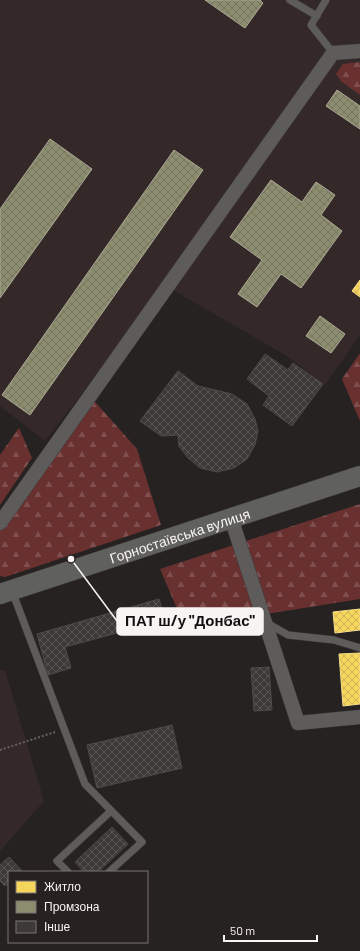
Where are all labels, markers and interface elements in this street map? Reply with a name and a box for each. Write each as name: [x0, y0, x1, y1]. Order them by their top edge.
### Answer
street label: Горностаївська вулиця: [107, 504, 252, 566]
callout: ПАТ ш/у "Донбас": [117, 608, 263, 635]
text: ПАТ ш/у "Донбас": [125, 611, 256, 629]
legend: [8, 871, 148, 943]
text: Житло: [44, 879, 81, 893]
text: Промзона: [44, 899, 100, 914]
scale bar: [224, 917, 317, 943]
text: Інше: [44, 919, 71, 933]
text: 50 m: [230, 923, 255, 937]

